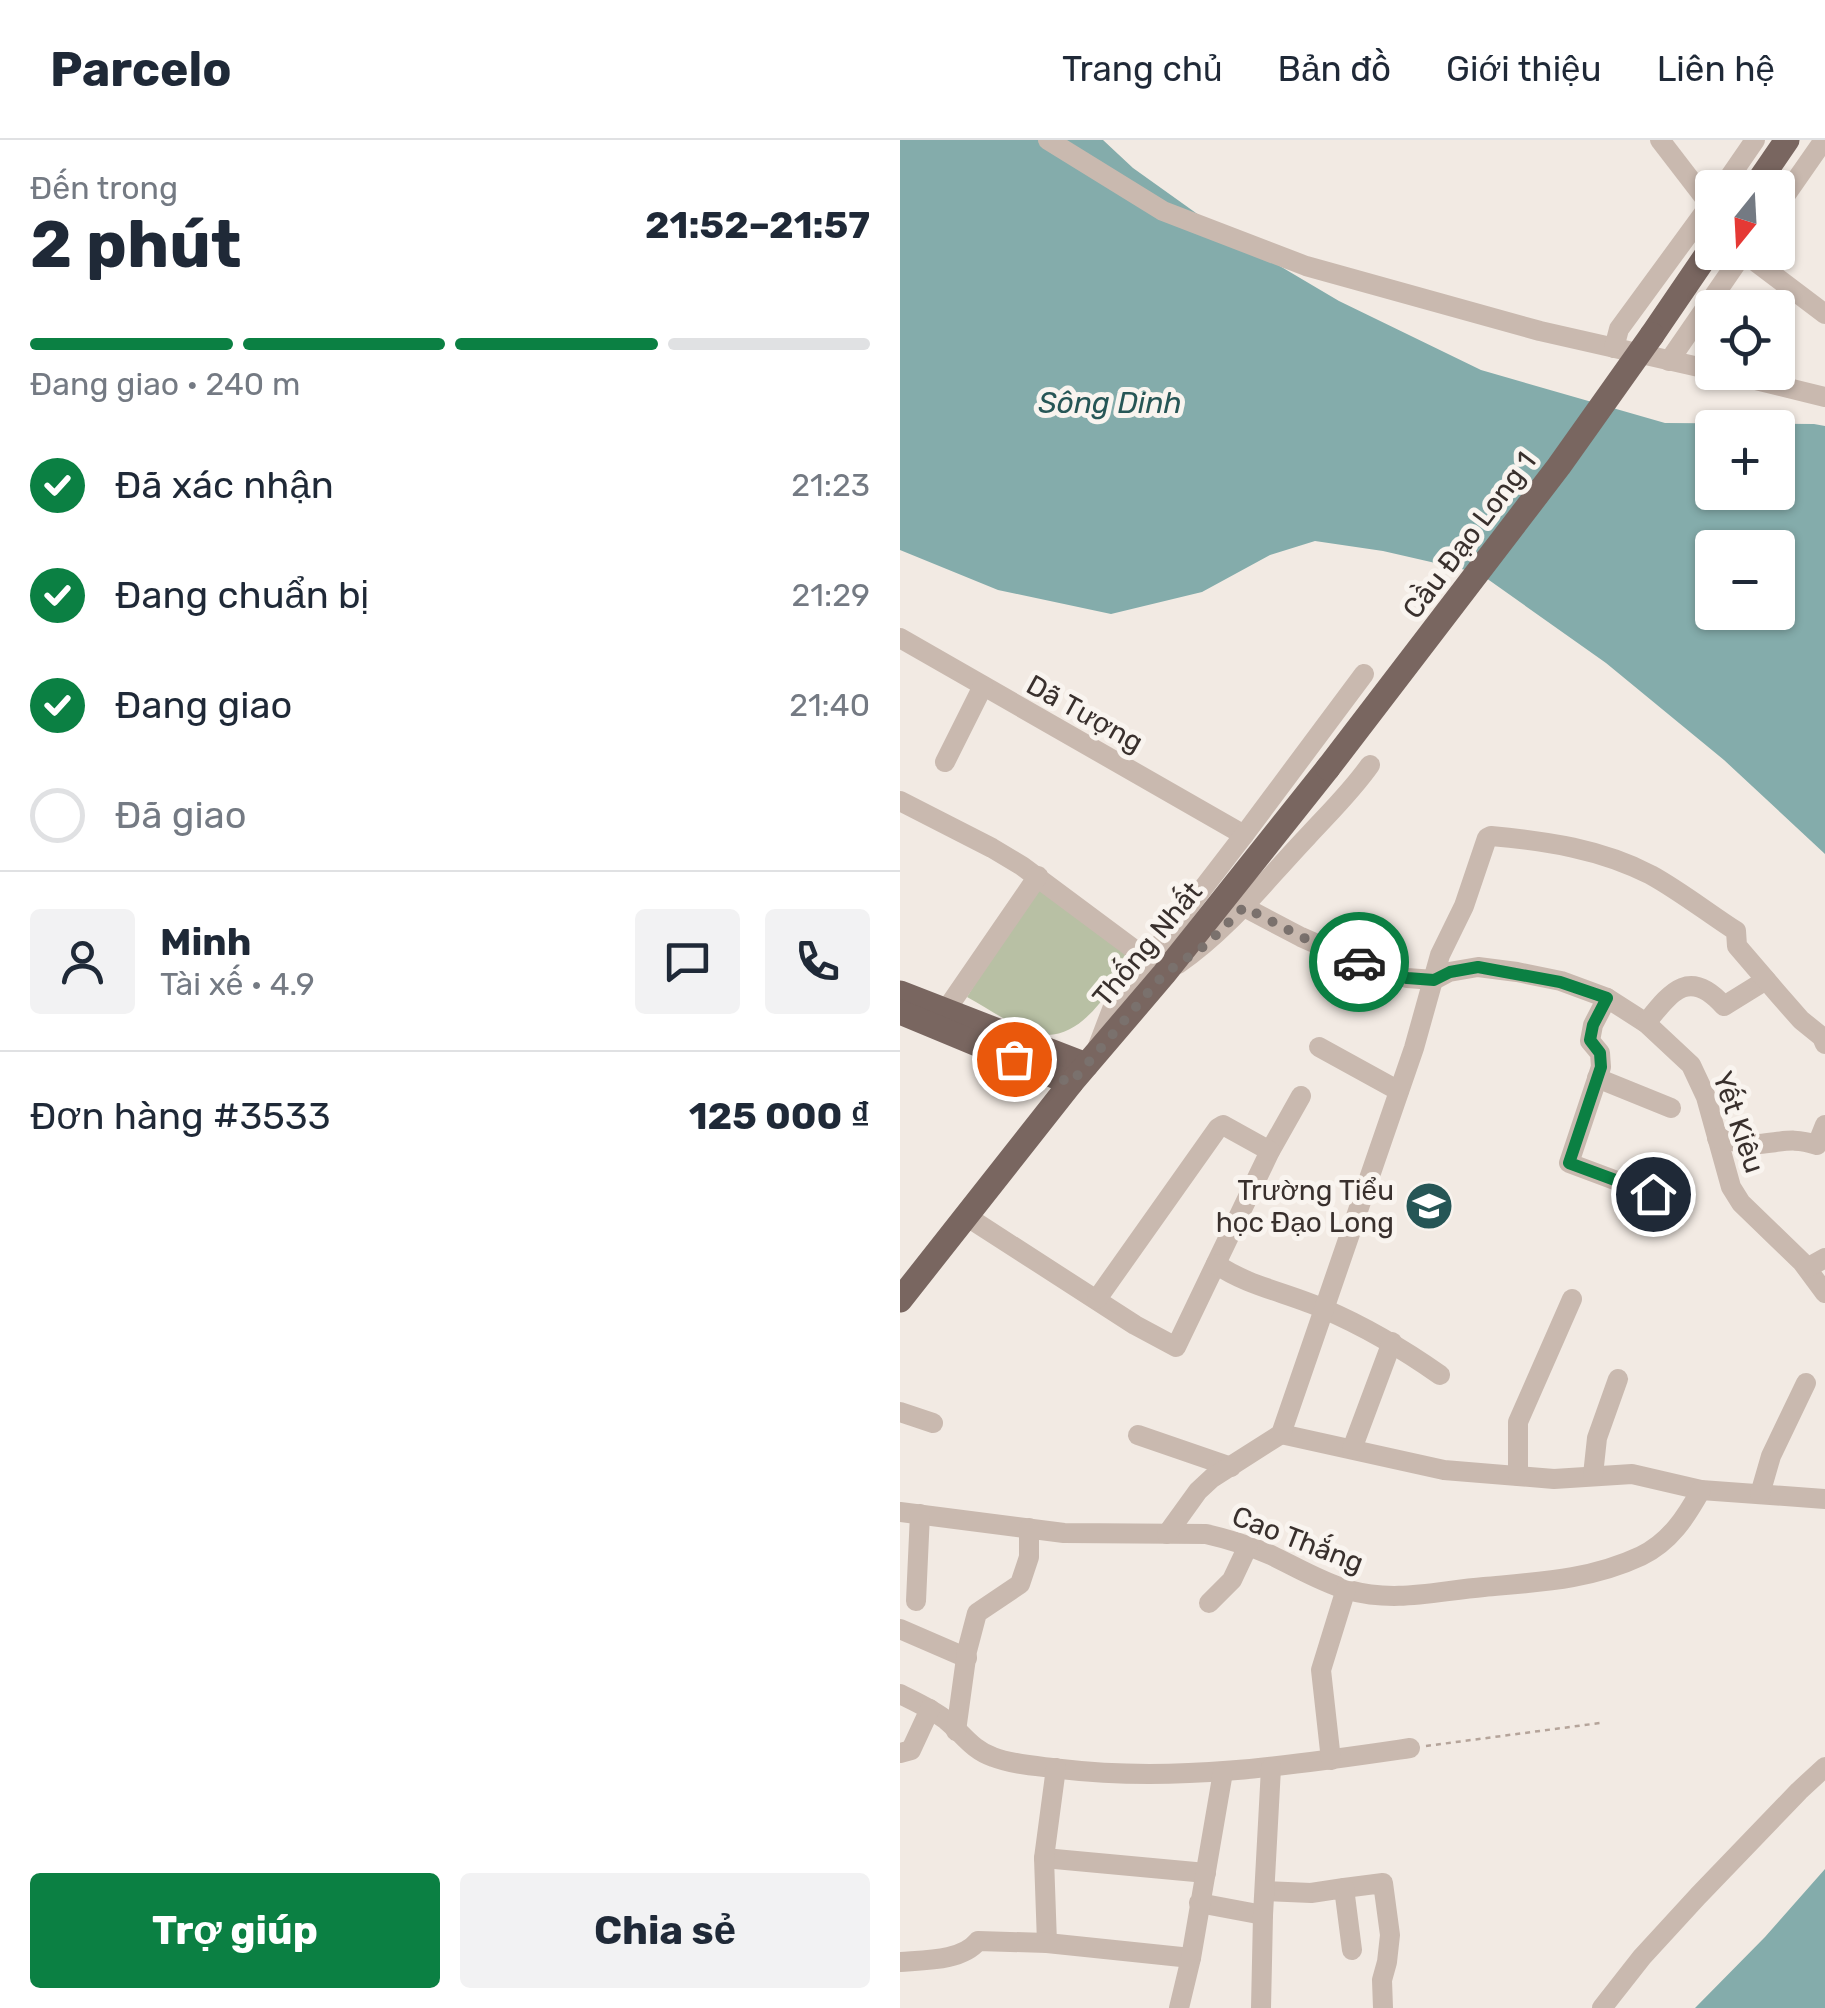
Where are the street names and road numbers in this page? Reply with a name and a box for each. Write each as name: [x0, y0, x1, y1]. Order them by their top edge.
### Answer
street label: Cầu Đạo Long 1: [1395, 445, 1543, 625]
street label: Dã Tượng: [1021, 668, 1149, 759]
street label: Thống Nhất: [1085, 875, 1209, 1013]
street label: Yết Kiêu: [1706, 1067, 1772, 1177]
street label: Cao Thắng: [1227, 1498, 1369, 1580]

